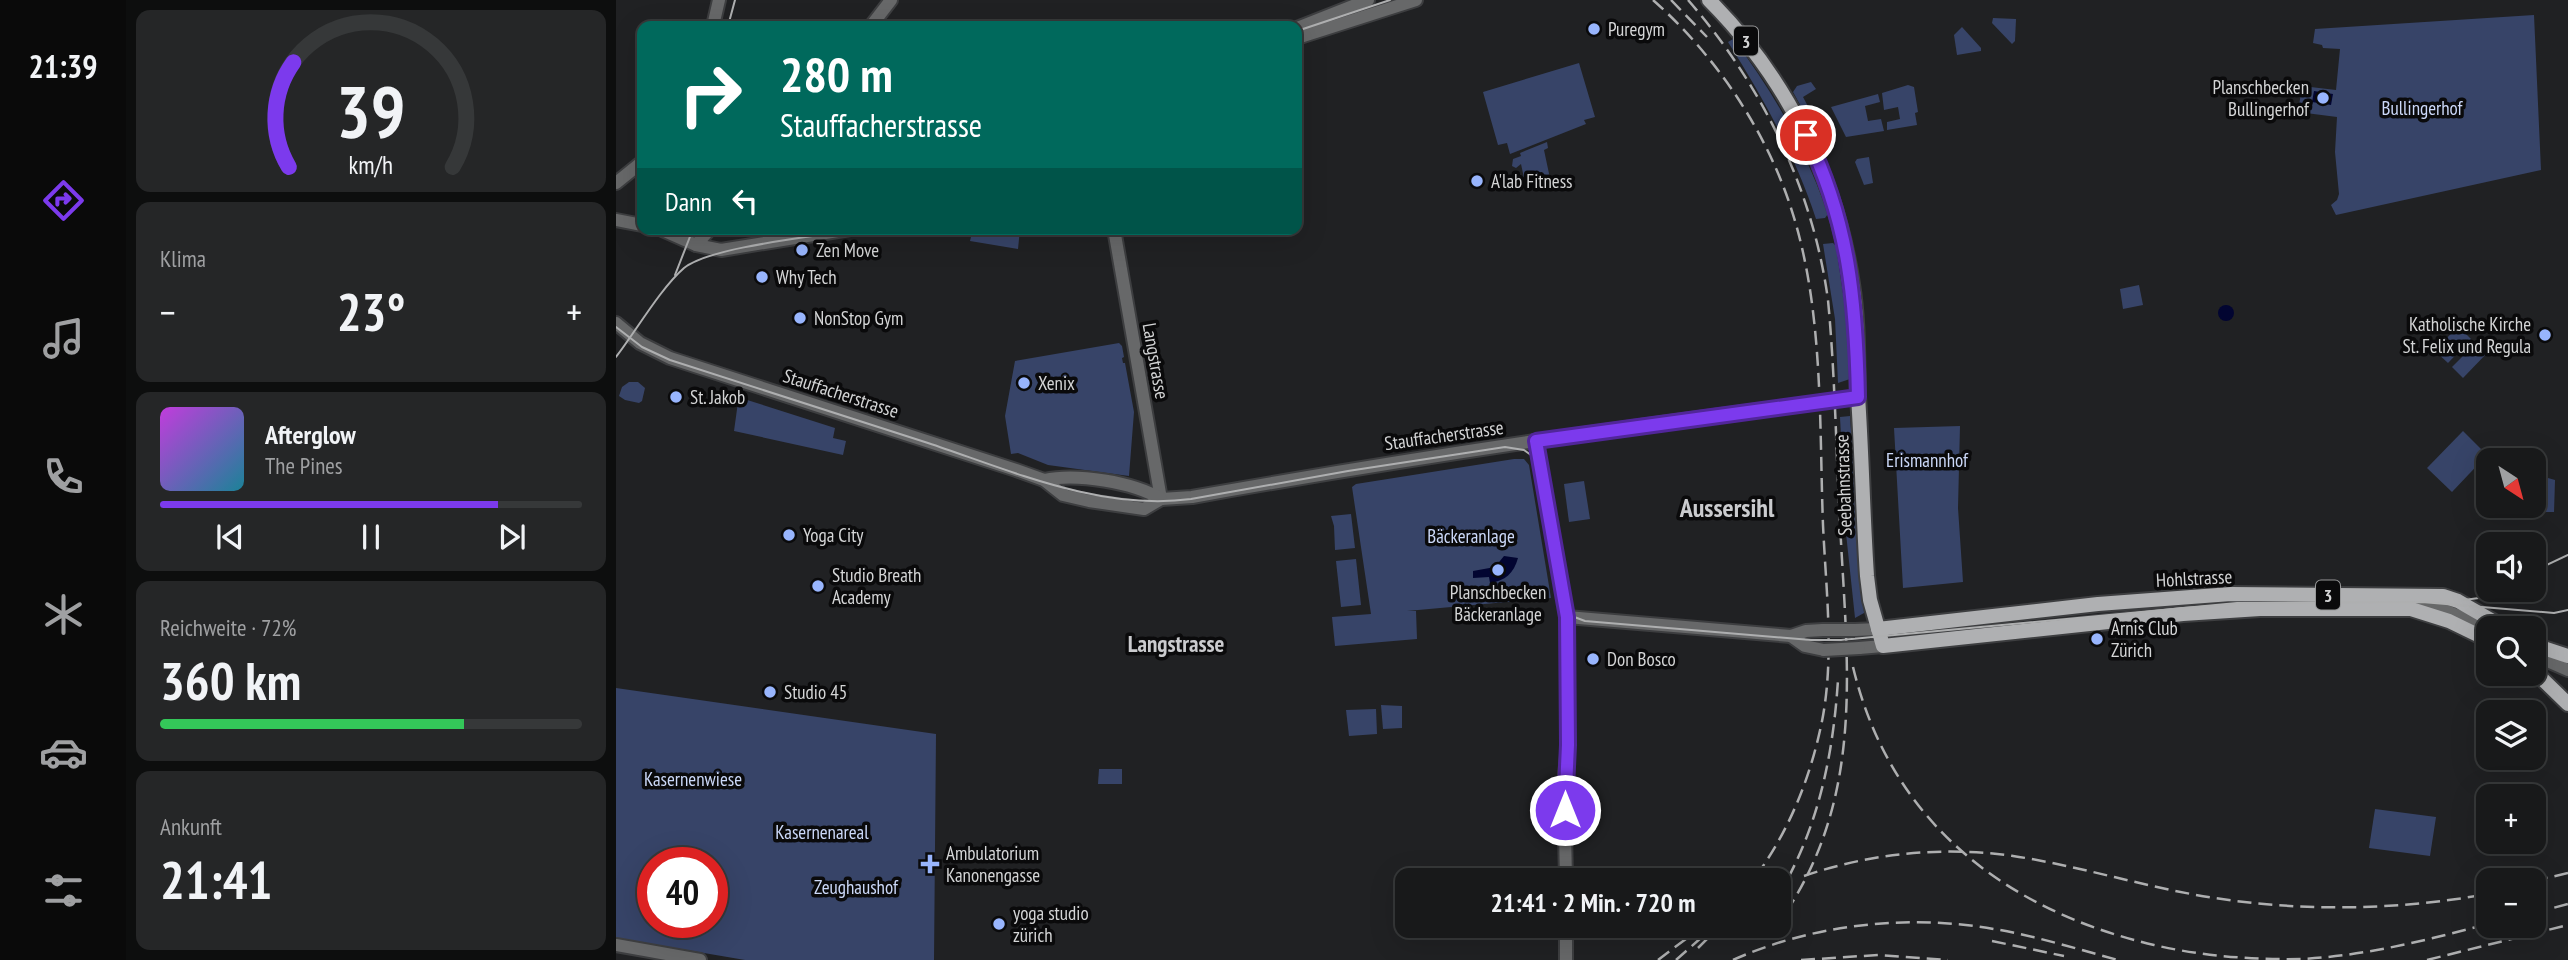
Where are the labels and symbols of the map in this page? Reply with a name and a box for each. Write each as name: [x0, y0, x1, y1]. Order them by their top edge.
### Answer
place label: Puregym: [1608, 17, 1665, 41]
marker: Puregym: [1586, 21, 1602, 37]
road number: 3: [1734, 26, 1758, 56]
place label: Planschbecken Bullingerhof: [2212, 75, 2310, 121]
marker: Planschbecken Bullingerhof: [2315, 90, 2331, 106]
park label: Bullingerhof: [2381, 96, 2464, 120]
pin: [1776, 105, 1836, 165]
place label: A'lab Fitness: [1491, 169, 1573, 193]
marker: A'lab Fitness: [1469, 173, 1485, 189]
place label: Zen Move: [816, 238, 879, 262]
marker: Zen Move: [794, 242, 810, 258]
place label: Why Tech: [776, 265, 837, 289]
marker: Why Tech: [754, 269, 770, 285]
place label: NonStop Gym: [814, 306, 903, 330]
marker: NonStop Gym: [792, 310, 808, 326]
place label: Katholische Kirche St. Felix und Regula: [2402, 312, 2531, 358]
street label: Langstrasse: [1138, 321, 1175, 401]
marker: Katholische Kirche St. Felix und Regula: [2537, 327, 2553, 343]
street label: Stauffacherstrasse: [780, 363, 902, 423]
place label: Xenix: [1038, 371, 1075, 395]
marker: Xenix: [1016, 375, 1032, 391]
place label: St. Jakob: [690, 385, 745, 409]
marker: St. Jakob: [668, 389, 684, 405]
street label: Stauffacherstrasse: [1383, 415, 1505, 455]
street label: Seebahnstrasse: [1829, 434, 1857, 536]
park label: Erismannhof: [1886, 448, 1969, 472]
north arrow: [2476, 448, 2546, 518]
district label: Aussersihl: [1679, 491, 1775, 524]
place label: Yoga City: [803, 523, 864, 547]
park label: Bäckeranlage: [1427, 524, 1515, 548]
marker: Yoga City: [781, 527, 797, 543]
marker: Planschbecken Bäckeranlage: [1490, 562, 1506, 578]
place label: Studio Breath Academy: [832, 563, 921, 609]
street label: Hohlstrasse: [2155, 564, 2233, 592]
marker: Studio Breath Academy: [810, 578, 826, 594]
place label: Planschbecken Bäckeranlage: [1450, 580, 1546, 626]
road number: 3: [2316, 580, 2340, 610]
place label: Arnis Club Zürich: [2111, 616, 2178, 662]
district label: Langstrasse: [1128, 629, 1224, 658]
marker: Arnis Club Zürich: [2089, 631, 2105, 647]
place label: Don Bosco: [1607, 647, 1676, 671]
marker: Don Bosco: [1585, 651, 1601, 667]
place label: Studio 45: [784, 680, 847, 704]
marker: Studio 45: [762, 684, 778, 700]
park label: Kasernenwiese: [644, 767, 742, 791]
position arrow: [1528, 773, 1602, 847]
park label: Kasernenareal: [775, 820, 869, 844]
place label: Ambulatorium Kanonengasse: [946, 841, 1040, 887]
speed limit sign: 40: [637, 847, 728, 938]
marker: Ambulatorium Kanonengasse: [920, 854, 940, 874]
park label: Zeughaushof: [814, 875, 899, 899]
place label: yoga studio zürich: [1013, 901, 1089, 947]
marker: yoga studio zürich: [991, 916, 1007, 932]

